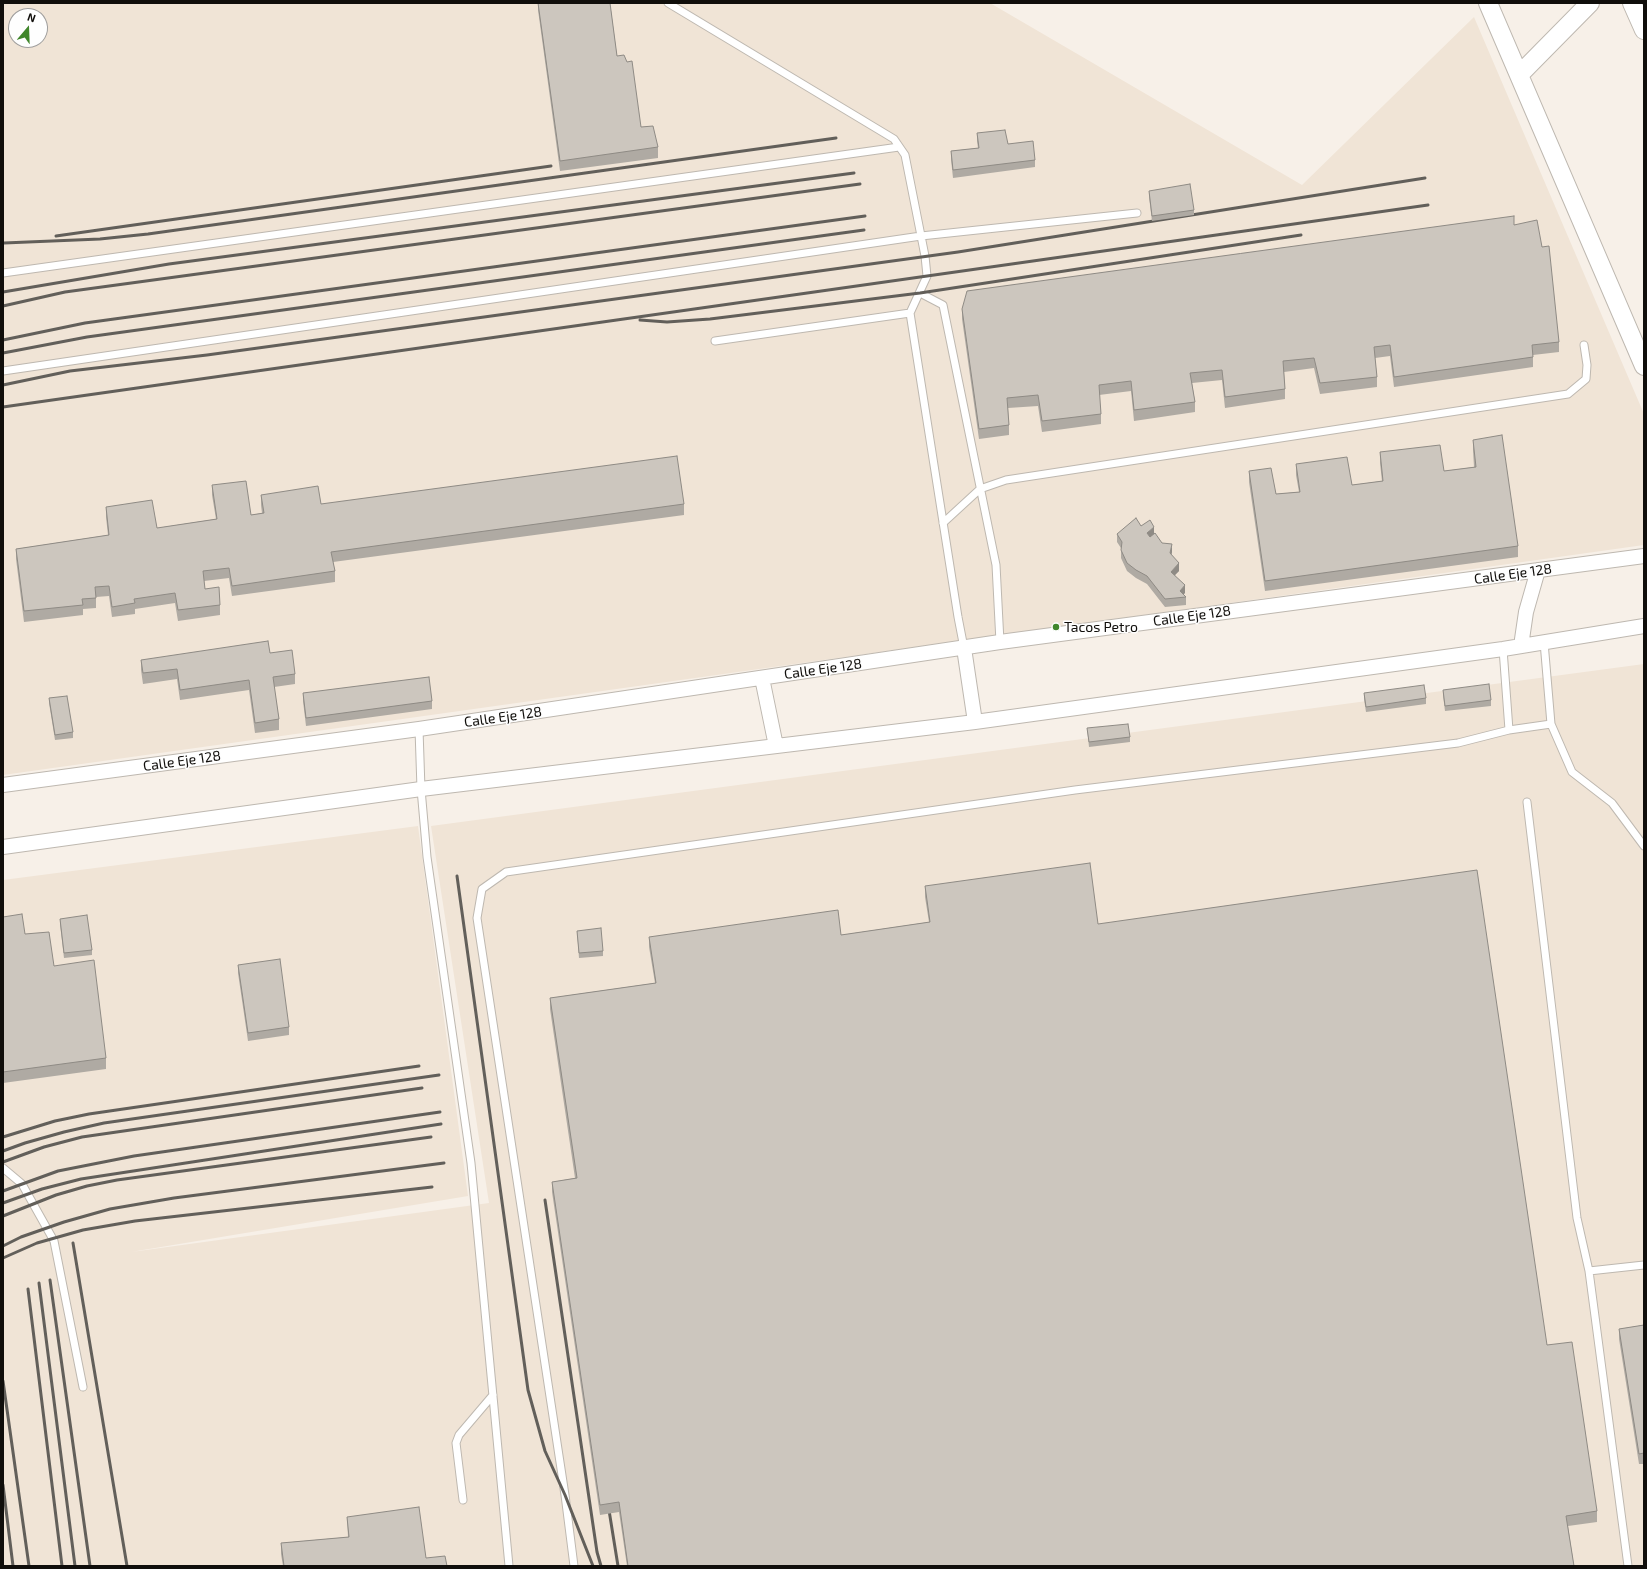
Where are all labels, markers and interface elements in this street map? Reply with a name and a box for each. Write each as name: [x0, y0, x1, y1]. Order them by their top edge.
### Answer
north arrow: [8, 8, 48, 48]
text: N: [26, 10, 38, 25]
street label: Calle Eje 128: [1473, 560, 1553, 588]
street label: Calle Eje 128: [1152, 602, 1232, 630]
place label: Tacos Petro: [1064, 619, 1138, 635]
marker: Tacos Petro: [1051, 622, 1061, 632]
street label: Calle Eje 128: [783, 655, 863, 683]
street label: Calle Eje 128: [463, 703, 543, 731]
street label: Calle Eje 128: [142, 747, 222, 775]

